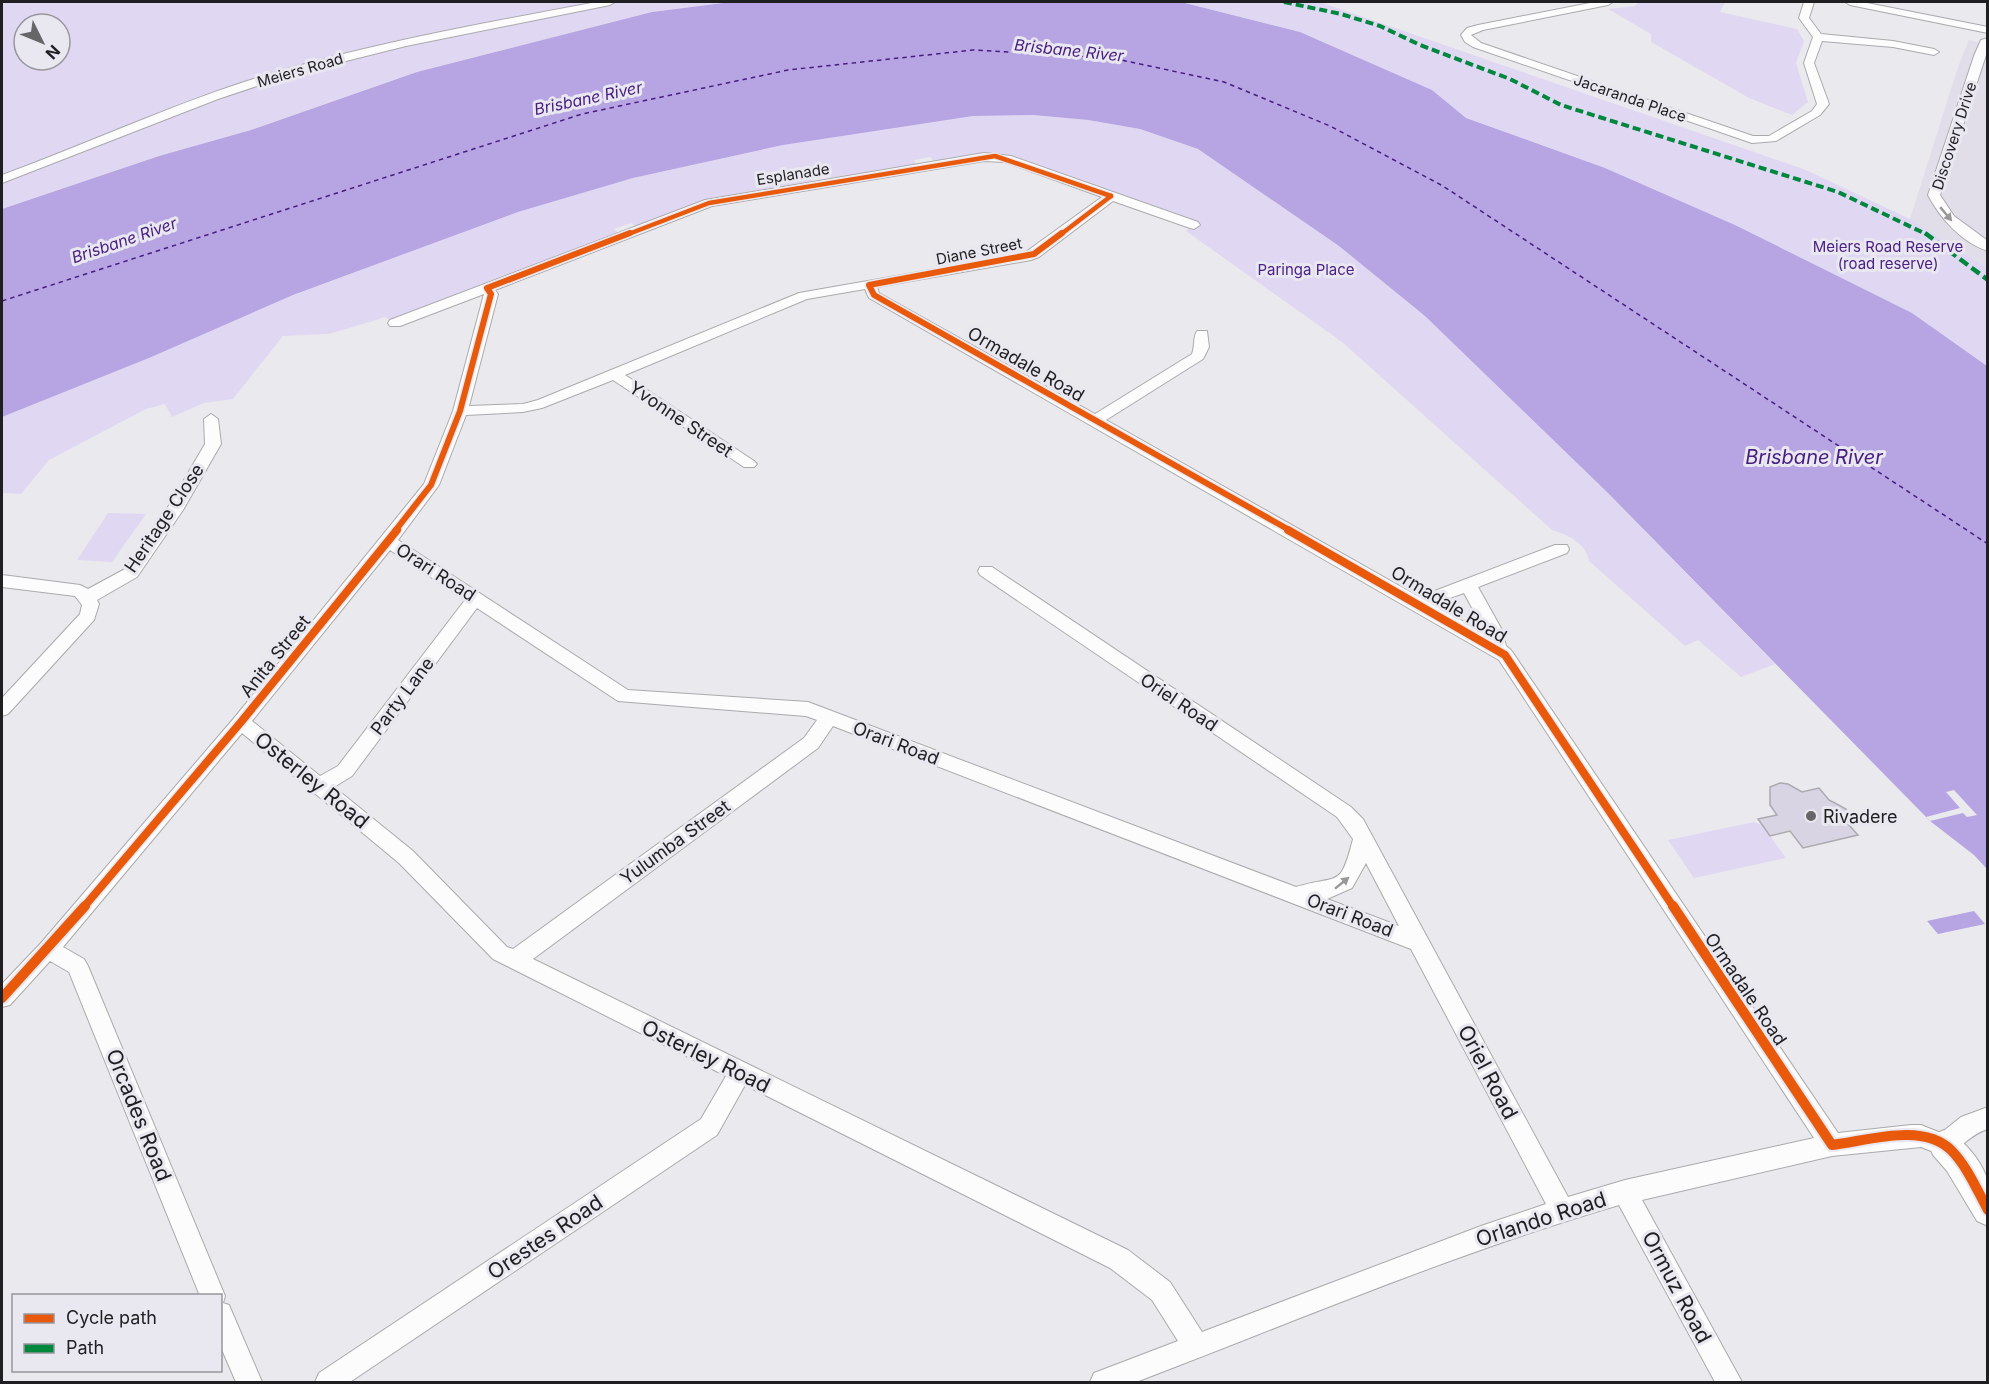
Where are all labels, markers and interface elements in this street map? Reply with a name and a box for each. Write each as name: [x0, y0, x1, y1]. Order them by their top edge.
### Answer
north arrow: [12, 12, 72, 72]
water label: Brisbane River: [1013, 34, 1126, 66]
text: N: [41, 41, 64, 64]
street label: Meiers Road: [255, 49, 345, 91]
street label: Jacaranda Place: [1571, 70, 1689, 126]
water label: Brisbane River: [532, 77, 645, 119]
street label: Discovery Drive: [1928, 80, 1980, 192]
street label: Esplanade: [755, 159, 831, 189]
one-way arrow: [1939, 207, 1953, 222]
water label: Brisbane River: [69, 212, 180, 267]
street label: Diane Street: [934, 233, 1024, 269]
park label: Meiers Road Reserve (road reserve): [1813, 237, 1963, 273]
park label: Paringa Place: [1257, 260, 1355, 279]
street label: Ormadale Road: [964, 322, 1088, 406]
street label: Yvonne Street: [625, 377, 737, 461]
water label: Brisbane River: [1745, 445, 1883, 469]
street label: Heritage Close: [120, 460, 208, 576]
street label: Orari Road: [392, 539, 480, 605]
street label: Ormadale Road: [1387, 561, 1511, 647]
street label: Anita Street: [236, 611, 314, 701]
street label: Party Lane: [366, 653, 438, 739]
street label: Oriel Road: [1136, 669, 1222, 735]
street label: Orari Road: [850, 717, 942, 769]
street label: Osterley Road: [250, 726, 374, 834]
street label: Yulumba Street: [616, 795, 734, 889]
place label: Rivadere: [1823, 806, 1898, 827]
marker: Rivadere: [1804, 809, 1818, 823]
one-way arrow: [1334, 876, 1350, 889]
street label: Orari Road: [1304, 889, 1396, 941]
street label: Ormadale Road: [1701, 929, 1791, 1049]
street label: Osterley Road: [638, 1014, 774, 1098]
street label: Oriel Road: [1453, 1021, 1523, 1123]
street label: Orcades Road: [101, 1045, 177, 1185]
street label: Orlando Road: [1473, 1186, 1609, 1252]
street label: Orestes Road: [483, 1189, 607, 1285]
street label: Ormuz Road: [1637, 1227, 1717, 1347]
legend: [12, 1294, 222, 1372]
text: Cycle path: [66, 1307, 157, 1328]
text: Path: [66, 1337, 104, 1358]

